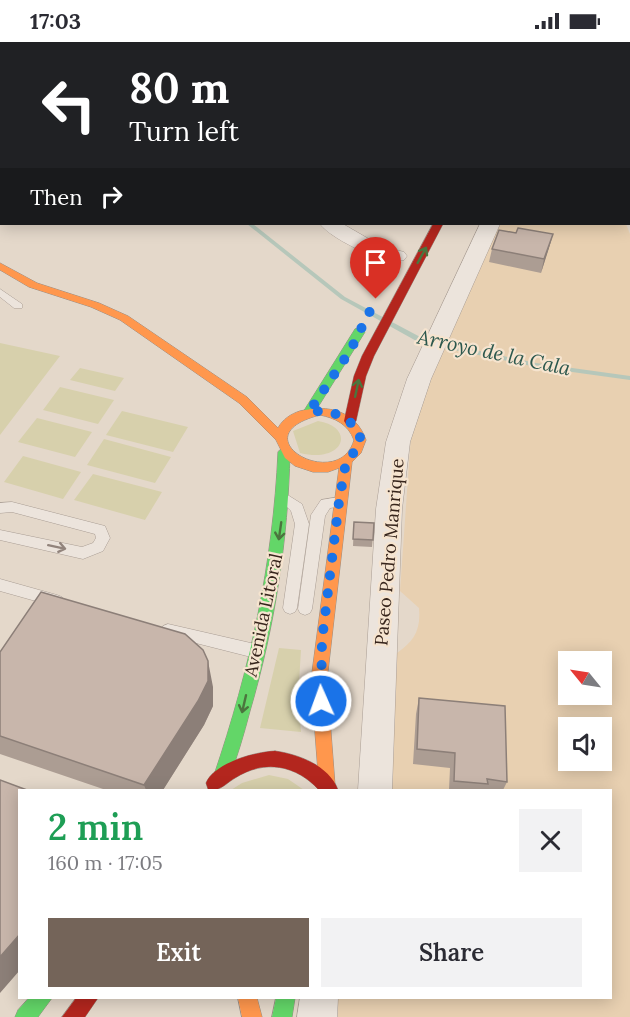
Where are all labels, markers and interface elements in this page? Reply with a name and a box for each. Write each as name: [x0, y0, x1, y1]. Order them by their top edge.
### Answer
text: 17:03: [30, 7, 81, 35]
text: 80 m: [129, 61, 229, 115]
icon: left: [30, 66, 108, 144]
text: Turn left: [129, 114, 239, 148]
icon: right: [95, 180, 128, 213]
text: Then: [30, 183, 83, 211]
pin: [350, 237, 401, 299]
icon: arrive: [359, 246, 392, 279]
one-way arrow: [417, 246, 428, 264]
water label: Arroyo de la Cala: [414, 323, 573, 380]
one-way arrow: [352, 378, 363, 398]
street label: Paseo Pedro Manrique: [369, 457, 409, 647]
one-way arrow: [274, 520, 285, 540]
one-way arrow: [47, 542, 67, 553]
street label: Avenida Litoral: [238, 551, 287, 680]
north arrow: [558, 651, 612, 705]
map controls: [558, 651, 612, 771]
position arrow: [289, 669, 353, 733]
one-way arrow: [237, 695, 249, 714]
button: sound: [558, 717, 612, 771]
text: 2 min: [48, 804, 143, 850]
button: close: [519, 809, 582, 872]
text: 160 m · 17:05: [48, 850, 163, 875]
button: Exit: [48, 918, 309, 987]
button: Share: [321, 918, 582, 987]

